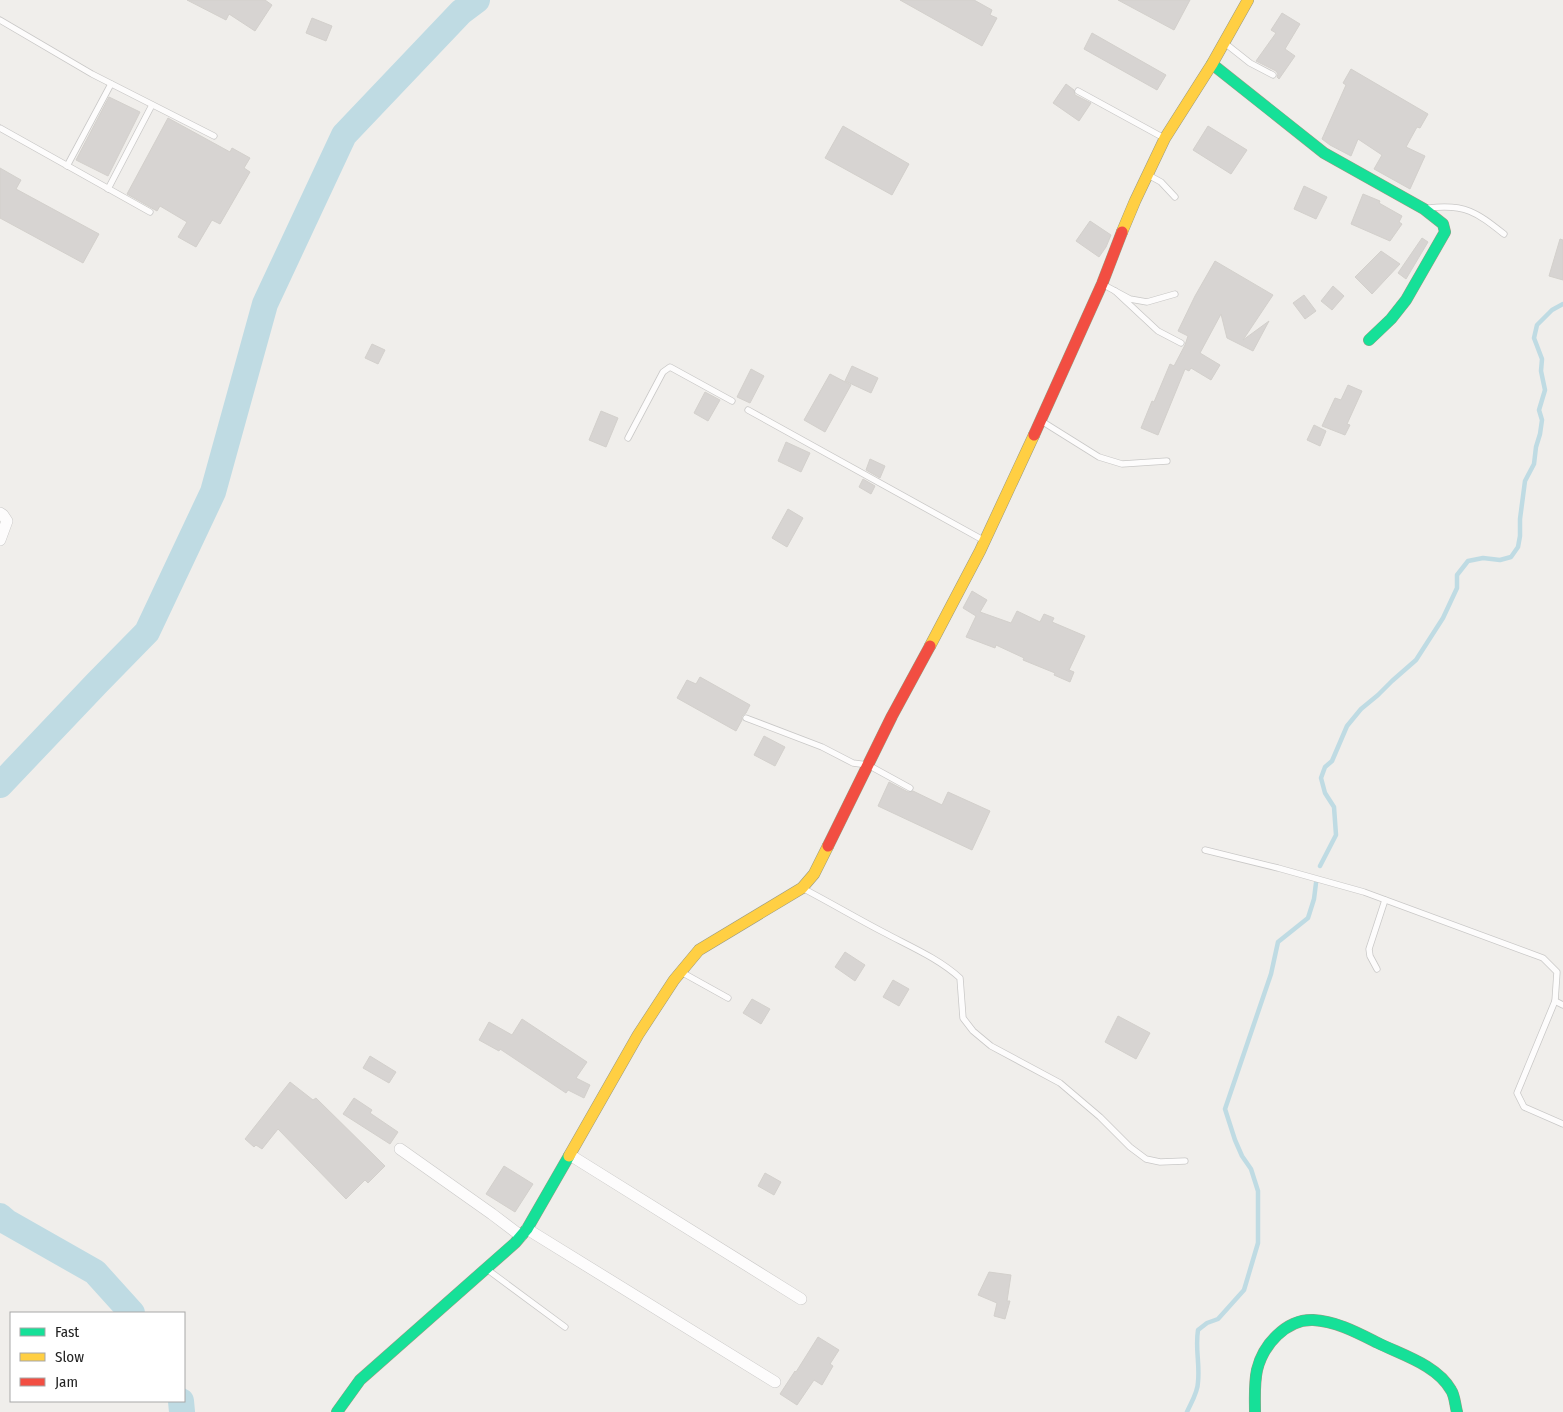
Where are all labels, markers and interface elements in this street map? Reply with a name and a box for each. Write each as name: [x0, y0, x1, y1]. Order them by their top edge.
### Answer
legend: [10, 1312, 185, 1402]
text: Fast: [55, 1323, 79, 1341]
text: Slow: [55, 1348, 84, 1366]
text: Jam: [55, 1373, 78, 1391]

